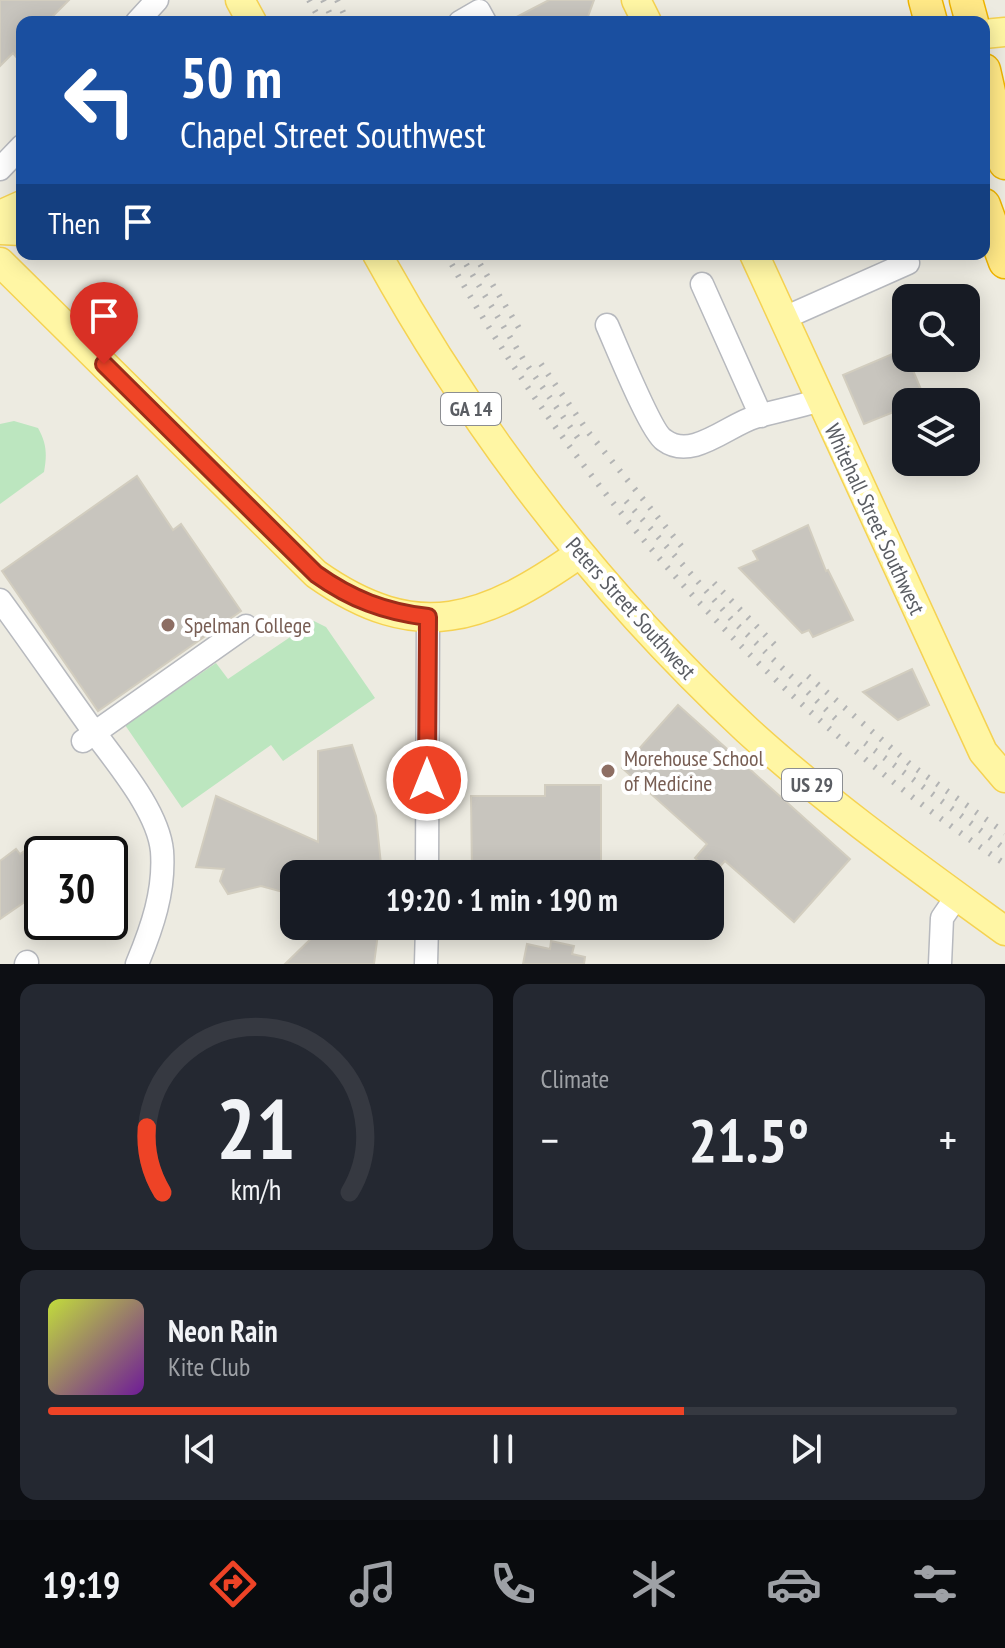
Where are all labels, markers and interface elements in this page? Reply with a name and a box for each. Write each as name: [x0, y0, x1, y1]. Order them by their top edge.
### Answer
text: 50 m: [180, 41, 282, 113]
icon: left: [48, 48, 152, 152]
text: Chapel Street Southwest: [180, 111, 486, 158]
icon: arrive: [116, 200, 160, 244]
text: Then: [48, 203, 100, 242]
pin: [70, 282, 138, 364]
map controls: [892, 284, 980, 476]
button: search: [892, 284, 980, 372]
icon: arrive: [82, 294, 126, 338]
button: layers: [892, 388, 980, 476]
road number: GA 14: [441, 393, 501, 425]
street label: Whitehall Street Southwest: [818, 419, 932, 619]
street label: Peters Street Southwest: [560, 531, 702, 685]
place label: Spelman College: [184, 611, 311, 639]
marker: Spelman College: [159, 616, 177, 634]
position arrow: [385, 738, 469, 822]
place label: Morehouse School of Medicine: [624, 744, 764, 797]
marker: Morehouse School of Medicine: [599, 762, 617, 780]
road number: US 29: [782, 769, 842, 801]
speed limit sign: 30: [24, 836, 128, 940]
text: 19:20 · 1 min · 190 m: [386, 880, 618, 919]
text: Climate: [541, 1062, 609, 1095]
text: 21: [216, 1074, 296, 1182]
text: 21.5°: [688, 1101, 809, 1179]
text: −: [541, 1111, 559, 1168]
text: +: [939, 1111, 957, 1168]
text: km/h: [231, 1171, 282, 1208]
text: Neon Rain: [168, 1311, 278, 1350]
text: Kite Club: [168, 1350, 250, 1383]
icon: previous: [178, 1427, 222, 1471]
icon: pause: [481, 1427, 525, 1471]
icon: next: [784, 1427, 828, 1471]
icon: directions: [205, 1556, 261, 1612]
icon: music: [345, 1556, 401, 1612]
icon: phone: [485, 1556, 541, 1612]
icon: climate: [626, 1556, 682, 1612]
icon: car: [766, 1556, 822, 1612]
icon: filters: [907, 1556, 963, 1612]
text: 19:19: [42, 1561, 120, 1608]

